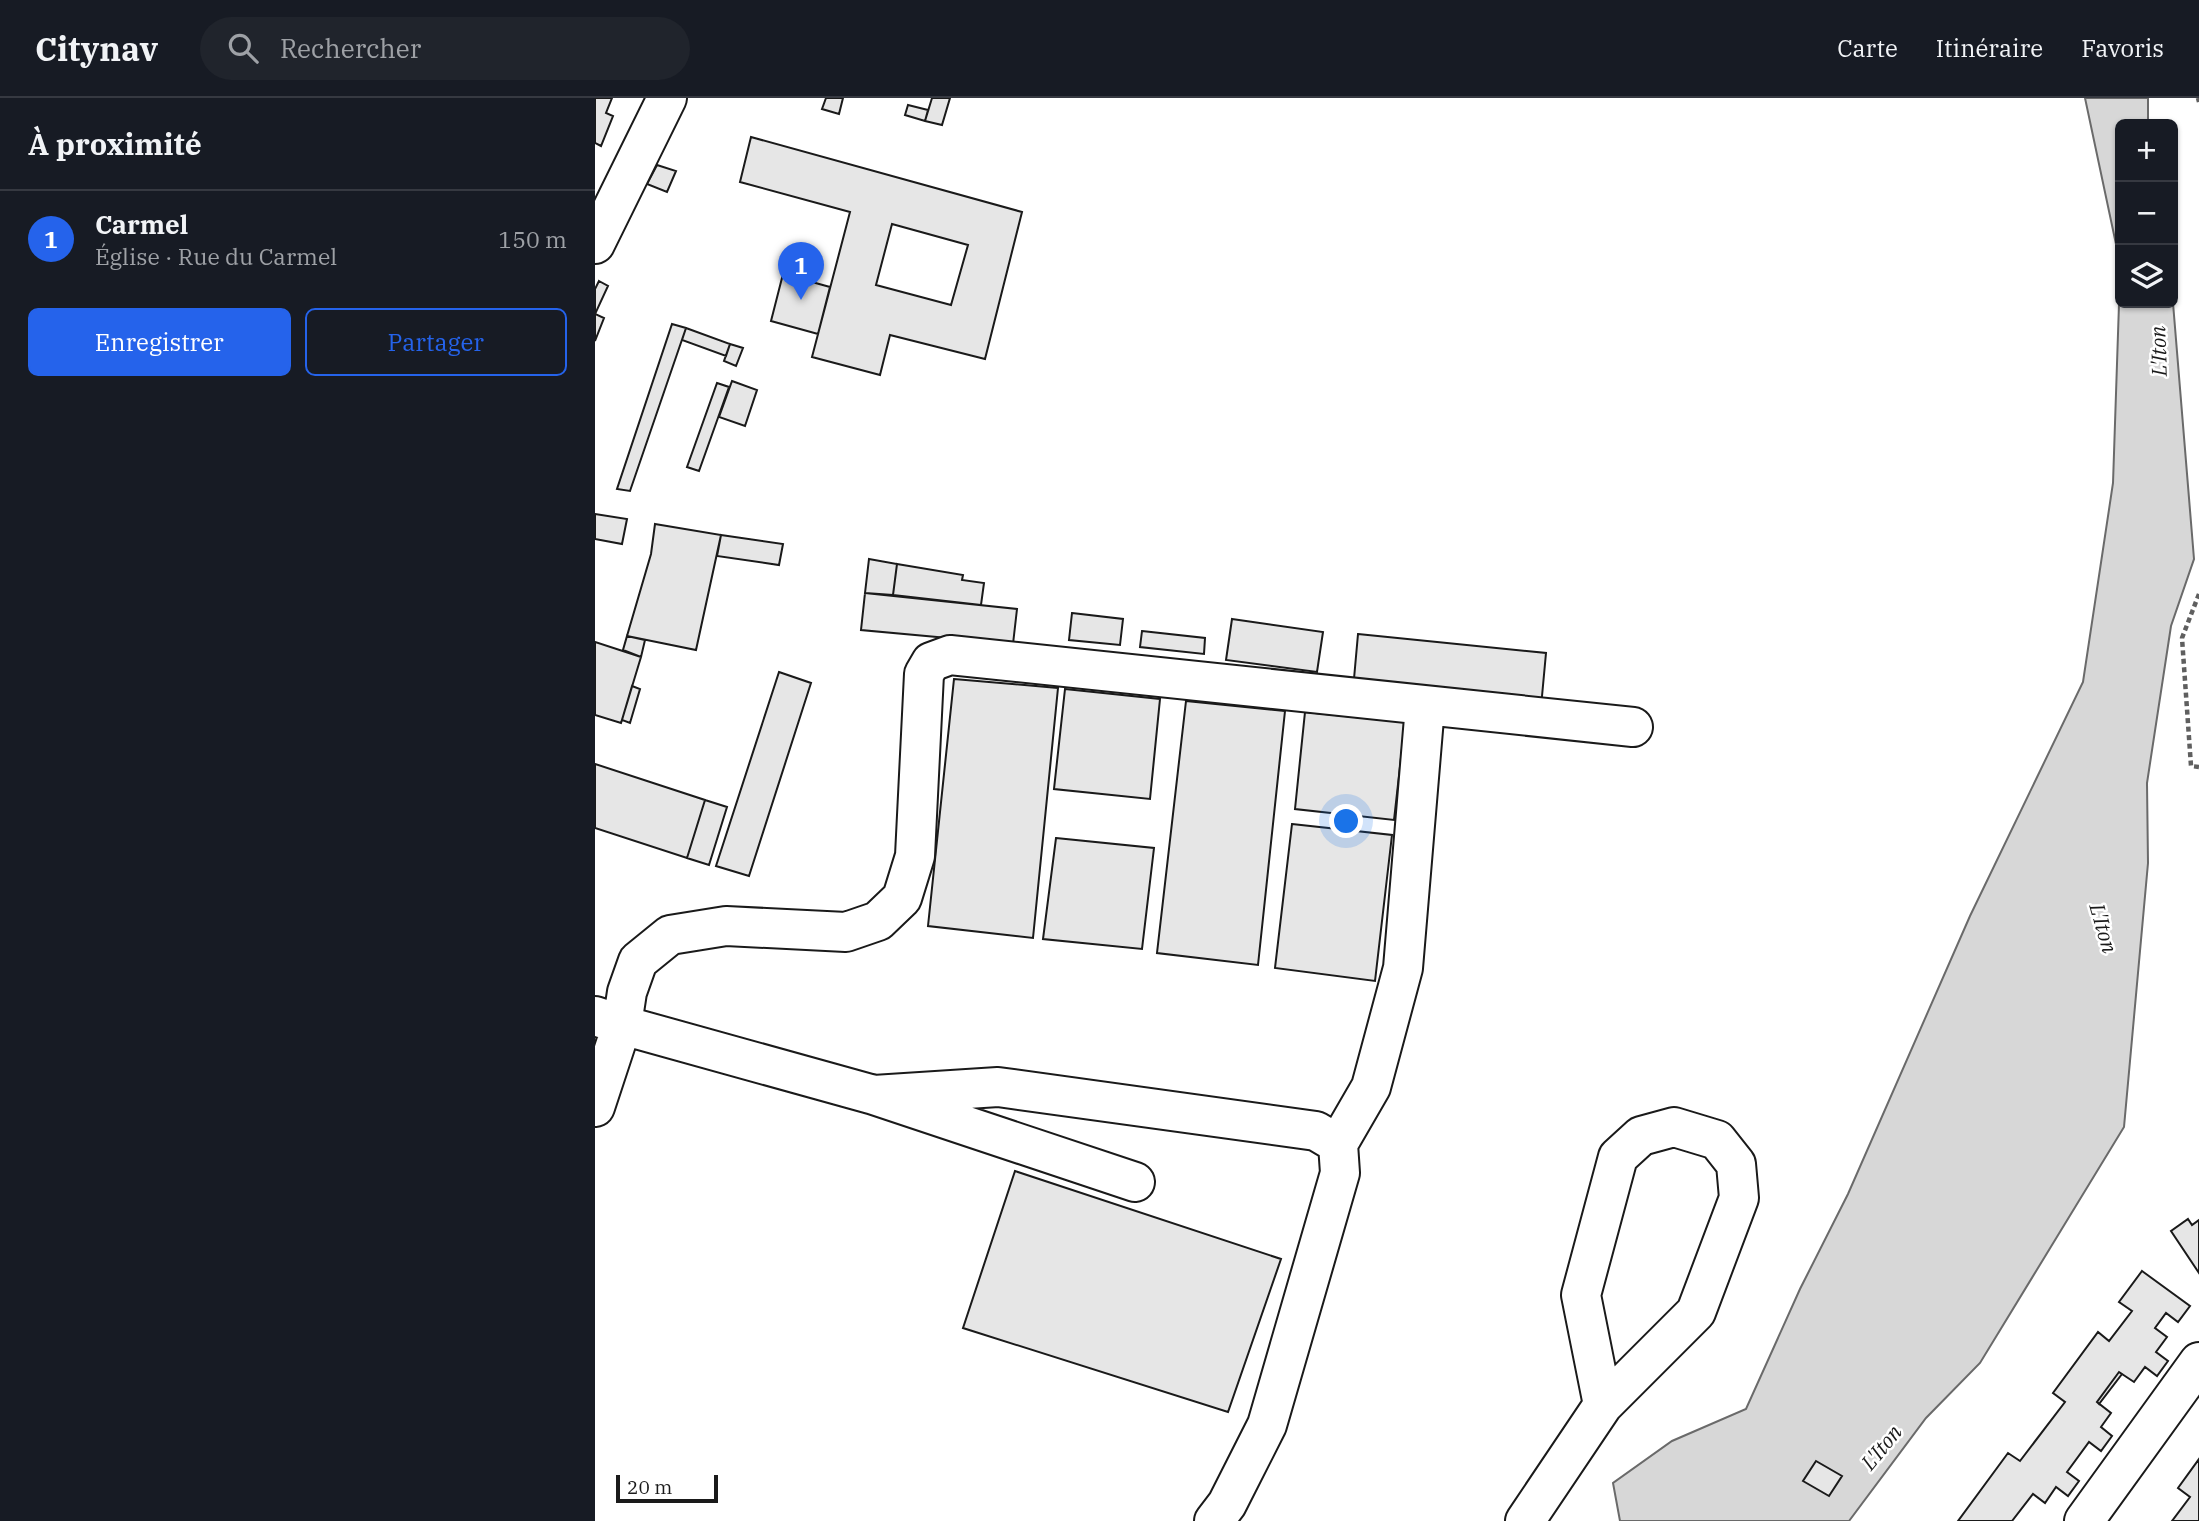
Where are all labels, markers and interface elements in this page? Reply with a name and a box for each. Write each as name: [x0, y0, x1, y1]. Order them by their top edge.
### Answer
search box: [200, 17, 690, 80]
text: Citynav: [35, 27, 158, 70]
icon: search: [224, 29, 262, 67]
text: Rechercher: [280, 31, 421, 65]
text: Carte: [1837, 32, 1898, 64]
text: Itinéraire: [1936, 32, 2043, 64]
text: Favoris: [2081, 32, 2164, 64]
map controls: [2115, 119, 2178, 308]
button: +: [2115, 119, 2178, 182]
text: À proximité: [28, 124, 202, 163]
button: −: [2115, 182, 2178, 245]
text: Carmel: [95, 207, 188, 241]
text: 1: [44, 224, 58, 254]
text: 150 m: [498, 224, 567, 254]
text: Église · Rue du Carmel: [95, 241, 337, 271]
pin: 1: [778, 242, 824, 300]
button: layers: [2115, 245, 2178, 308]
button: Enregistrer: [28, 308, 291, 376]
button: Partager: [305, 308, 567, 376]
water label: L'Iton: [2143, 325, 2173, 378]
your location: [1329, 804, 1363, 838]
water label: L'Iton: [2083, 899, 2124, 956]
water label: L'Iton: [1854, 1419, 1908, 1476]
scale bar: [616, 1472, 717, 1504]
text: 20 m: [627, 1475, 672, 1499]

